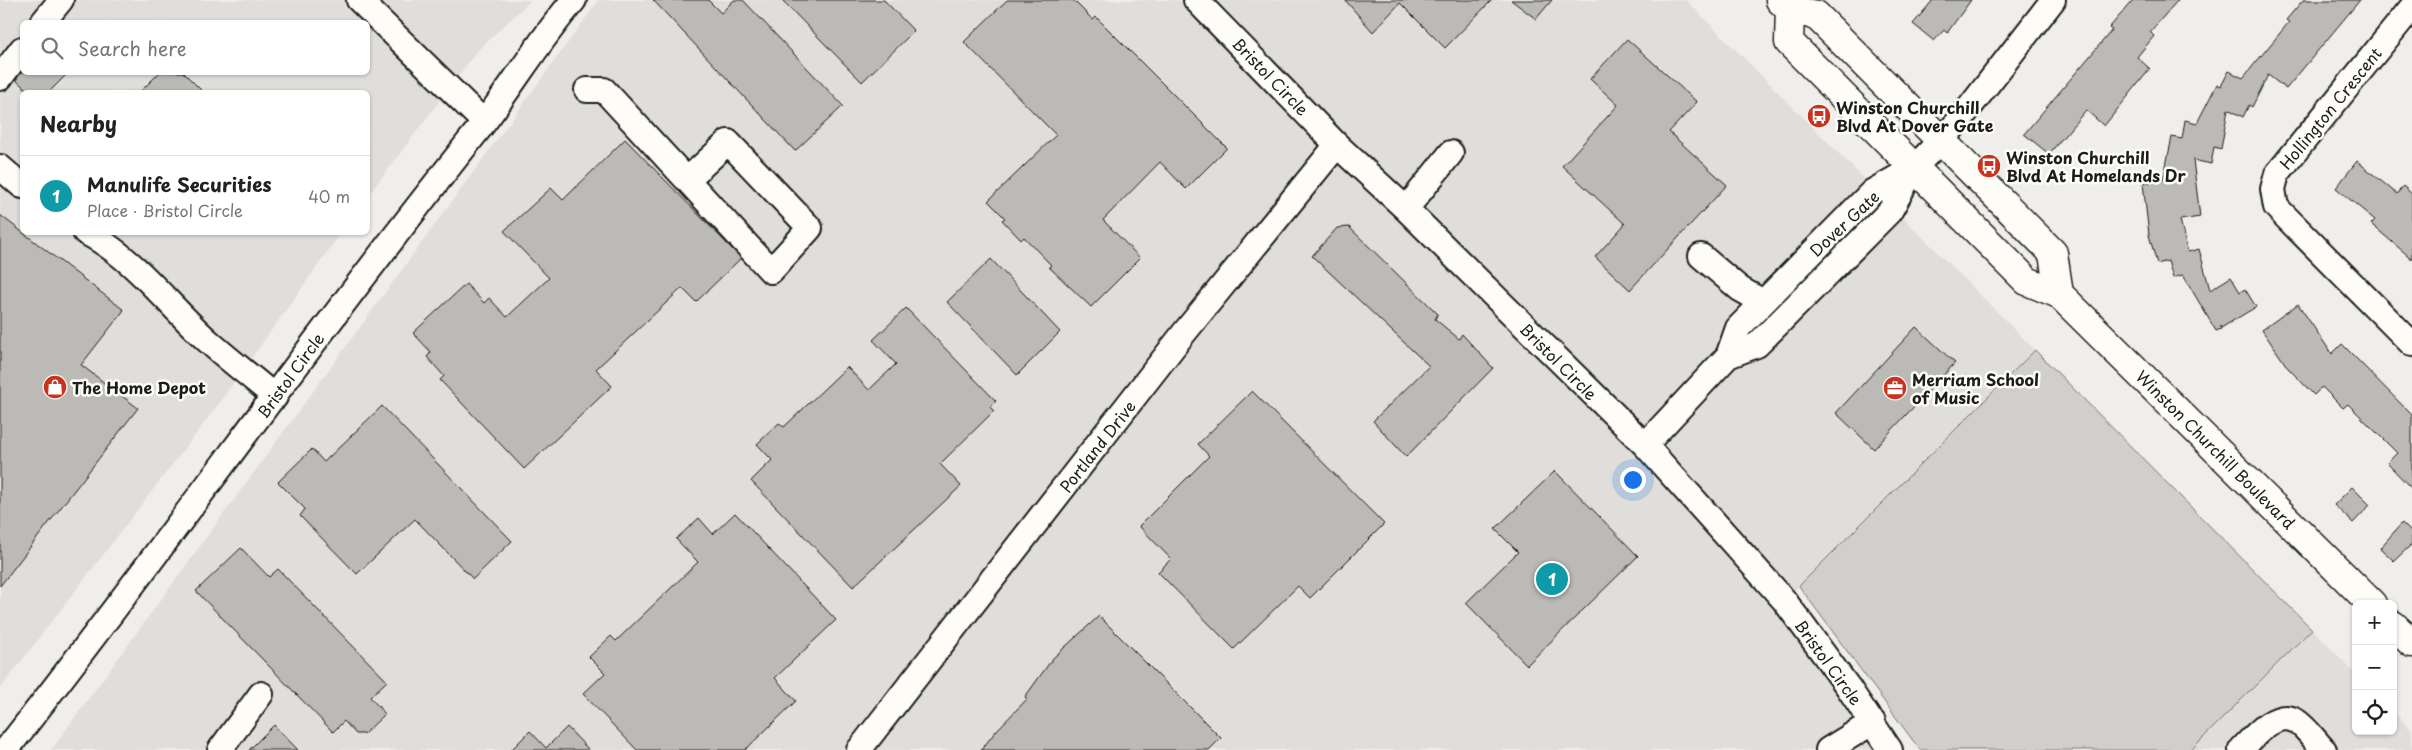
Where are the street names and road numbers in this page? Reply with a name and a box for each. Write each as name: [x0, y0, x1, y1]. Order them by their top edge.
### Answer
street label: Bristol Circle: [1227, 31, 1315, 121]
street label: Hollington Crescent: [2273, 41, 2387, 174]
street label: Dover Gate: [1804, 184, 1884, 262]
street label: Bristol Circle: [1515, 317, 1603, 405]
street label: Bristol Circle: [251, 327, 329, 423]
street label: Winston Churchill Boulevard: [2131, 364, 2301, 534]
street label: Portland Drive: [1053, 395, 1141, 497]
street label: Bristol Circle: [1790, 614, 1868, 710]

